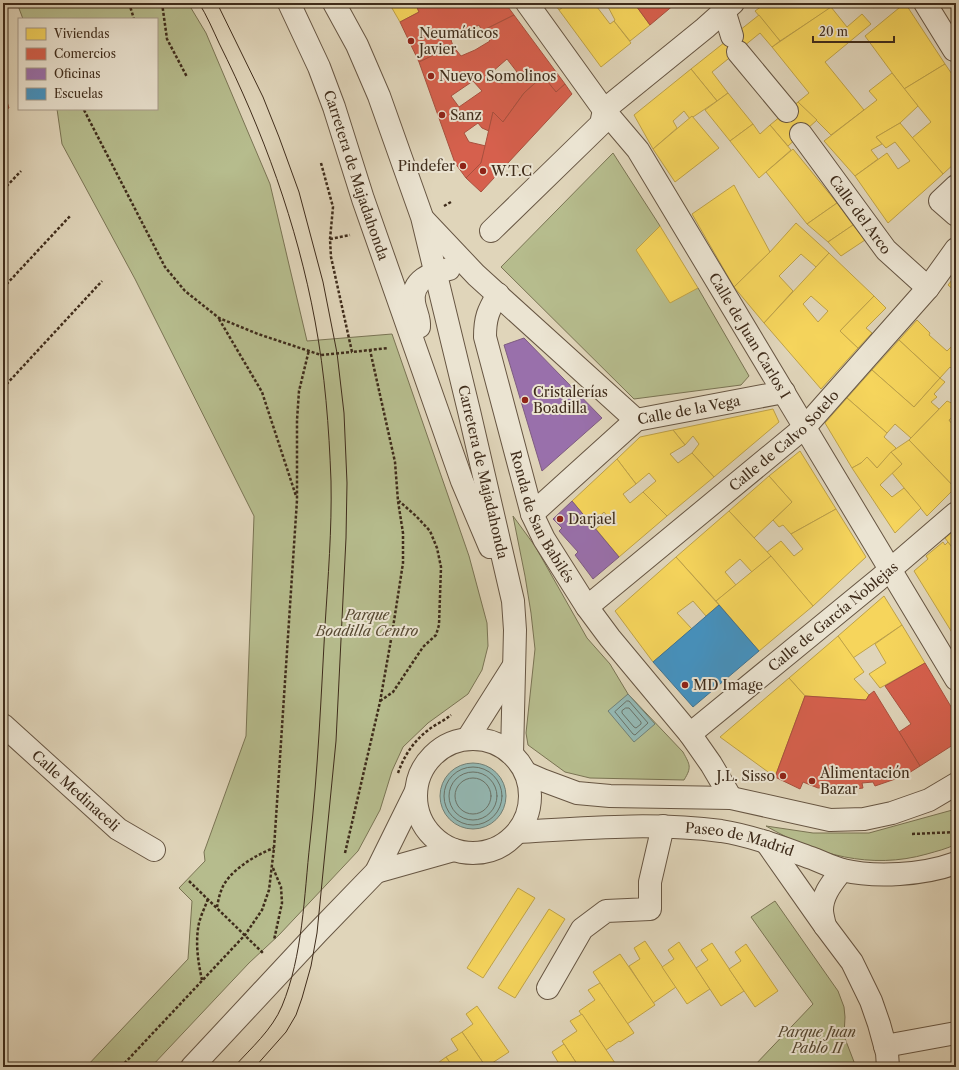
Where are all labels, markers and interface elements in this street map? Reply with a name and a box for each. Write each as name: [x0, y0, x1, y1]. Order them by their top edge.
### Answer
legend: [18, 18, 158, 110]
scale bar: [813, 18, 894, 44]
place label: Neumáticos Javier: [417, 24, 498, 58]
text: 20 m: [819, 24, 848, 39]
text: Viviendas: [53, 26, 109, 41]
marker: Neumáticos Javier: [406, 36, 416, 46]
text: Comercios: [54, 46, 116, 61]
text: Oficinas: [54, 66, 101, 81]
place label: Nuevo Somolinos: [439, 67, 556, 85]
marker: Nuevo Somolinos: [426, 71, 436, 81]
text: Escuelas: [54, 86, 103, 101]
street label: Carretera de Majadahonda: [319, 87, 393, 263]
place label: Sanz: [450, 106, 482, 124]
marker: Sanz: [437, 110, 447, 120]
place label: Pindefer: [398, 157, 455, 175]
marker: Pindefer: [458, 161, 468, 171]
place label: W.T.C: [490, 162, 532, 180]
marker: W.T.C: [478, 166, 488, 176]
street label: Calle del Arco: [825, 171, 895, 258]
street label: Calle de Juan Carlos I: [705, 270, 794, 402]
street label: Carretera de Majadahonda: [454, 383, 512, 561]
place label: Cristalerías Boadilla: [533, 383, 608, 417]
street label: Calle de Calvo Sotelo: [725, 386, 843, 495]
street label: Calle de la Vega: [636, 391, 742, 429]
marker: Cristalerías Boadilla: [520, 395, 530, 405]
street label: Ronda de San Babilés: [506, 448, 578, 586]
place label: Darjael: [568, 510, 616, 528]
marker: Darjael: [555, 514, 565, 524]
street label: Calle de García Noblejas: [764, 558, 902, 675]
park label: Parque Boadilla Centro: [315, 606, 419, 640]
place label: MD Image: [693, 676, 763, 694]
marker: MD Image: [680, 680, 690, 690]
street label: Calle Medinaceli: [28, 746, 123, 835]
place label: Alimentación Bazar: [819, 764, 910, 798]
place label: J.L. Sisso: [714, 767, 775, 785]
marker: J.L. Sisso: [778, 771, 788, 781]
marker: Alimentación Bazar: [807, 776, 817, 786]
street label: Paseo de Madrid: [684, 819, 797, 860]
park label: Parque Juan Pablo II: [777, 1023, 856, 1057]

